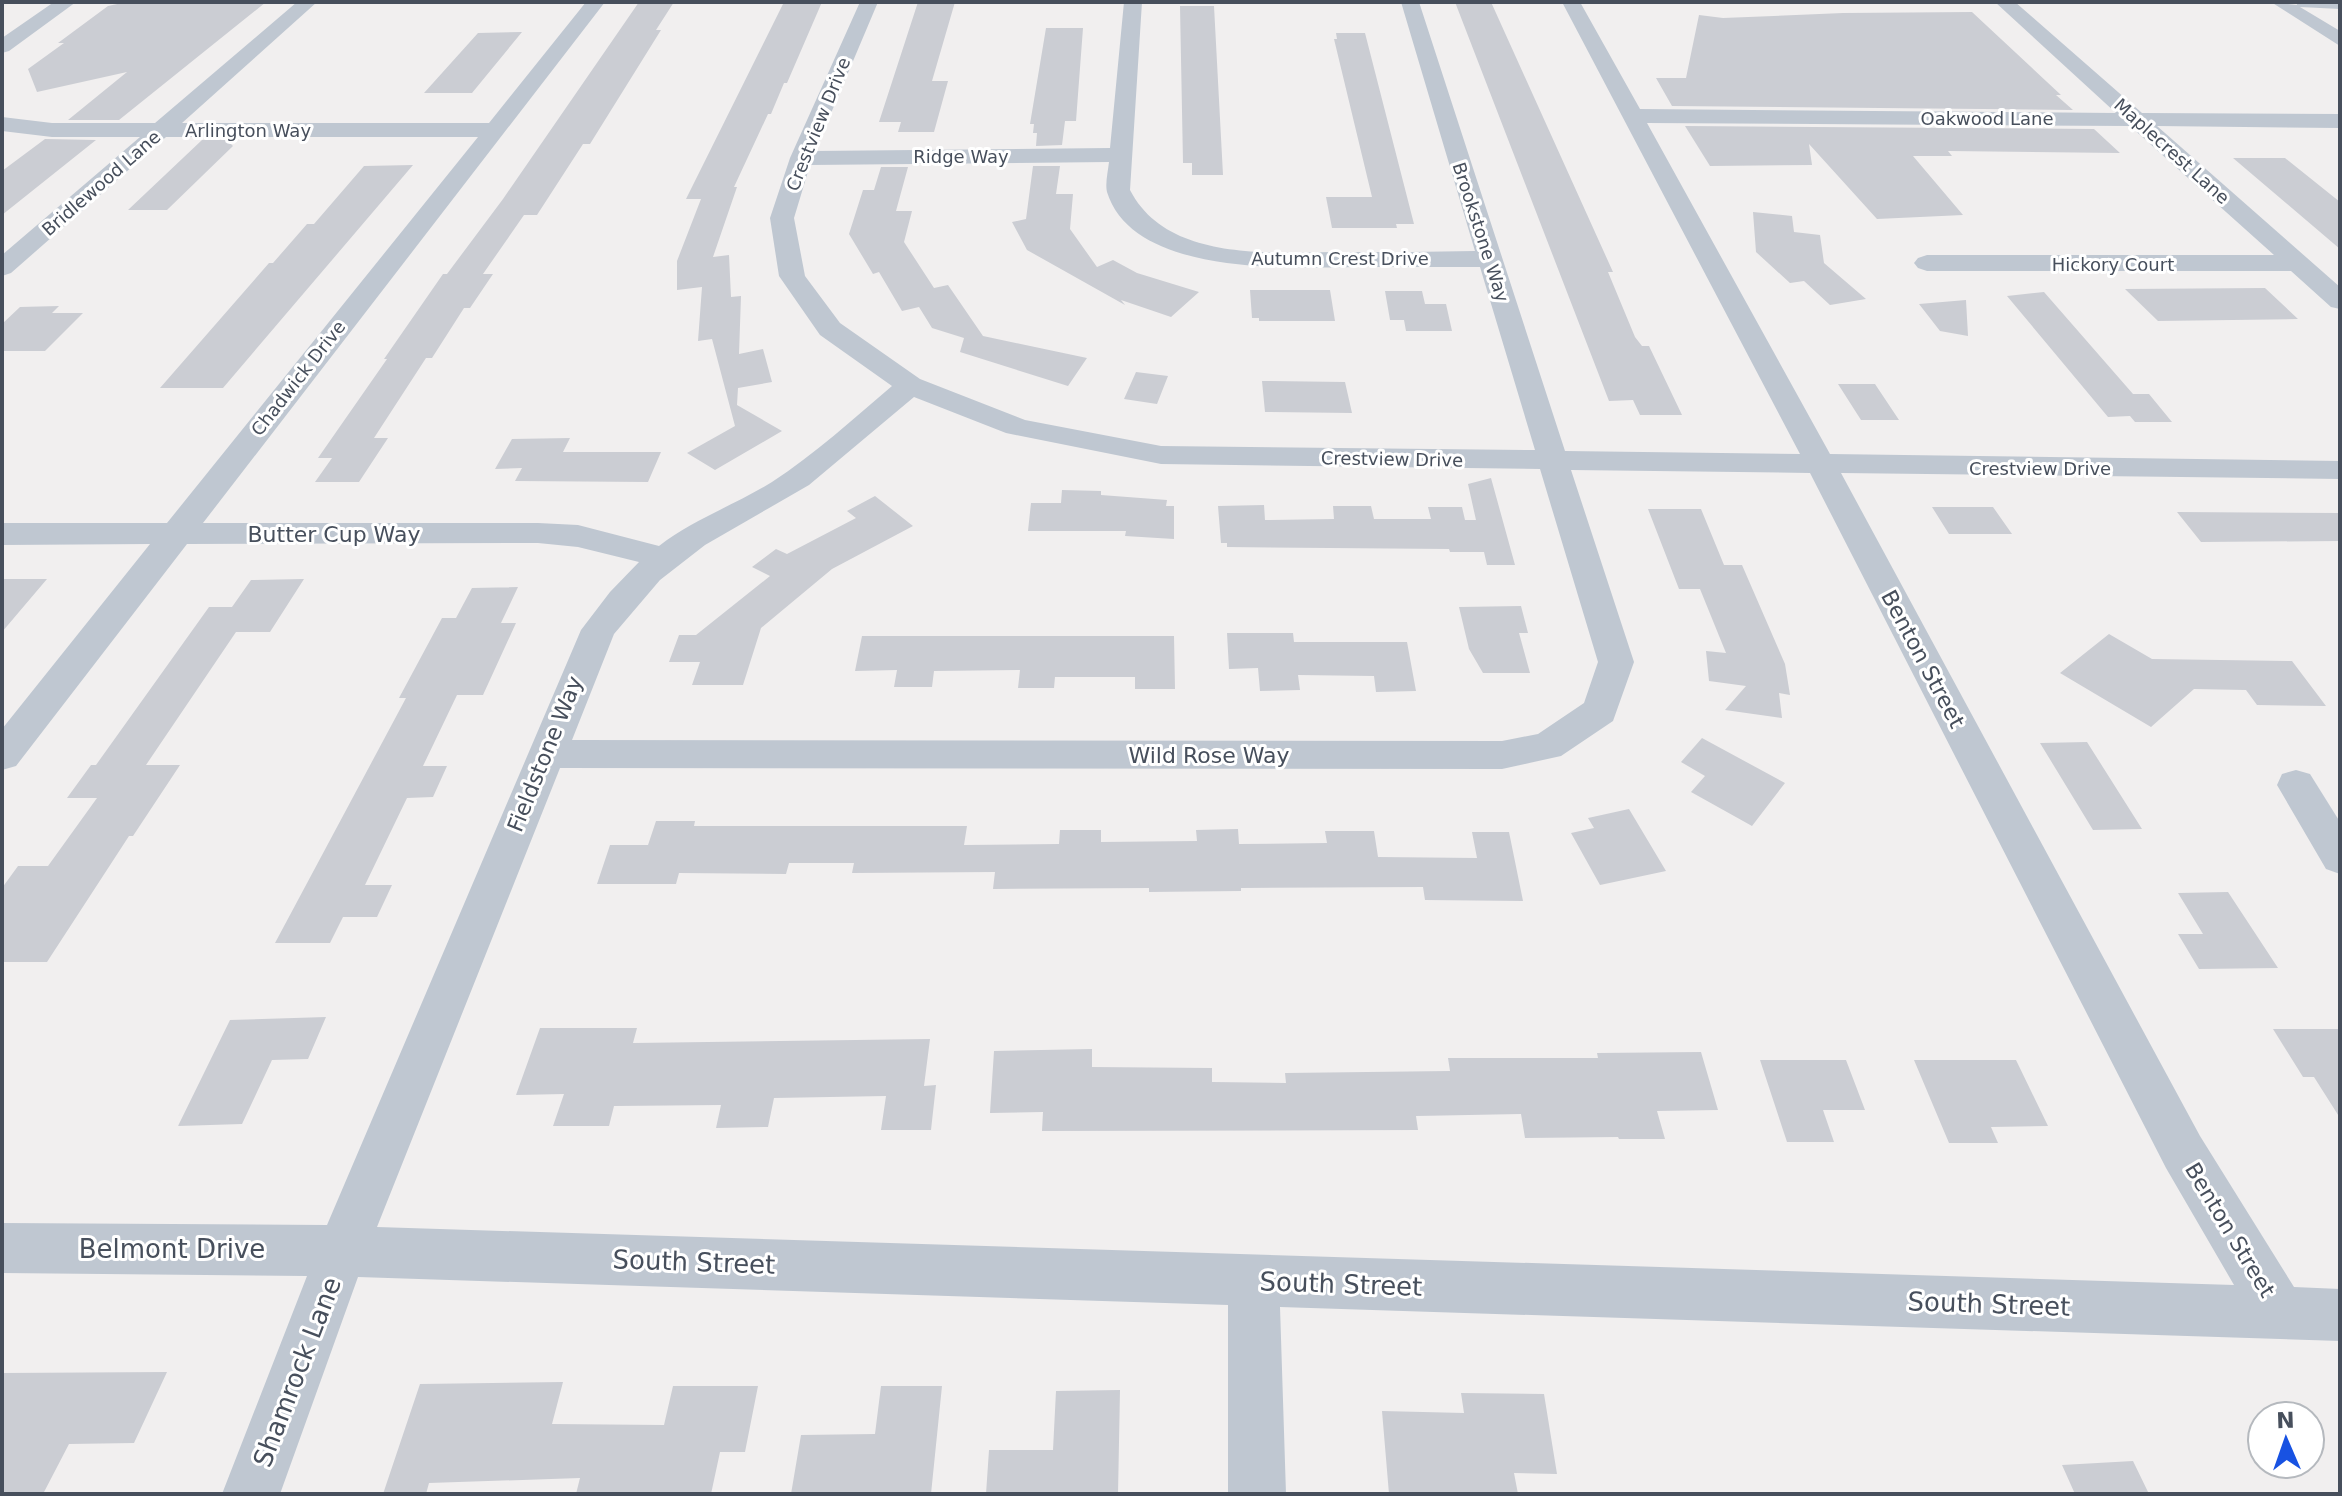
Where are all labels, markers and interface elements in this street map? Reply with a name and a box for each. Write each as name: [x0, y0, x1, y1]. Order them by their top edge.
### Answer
street label: Crestview Drive: [782, 54, 854, 194]
street label: Maplecrest Lane: [2110, 94, 2234, 208]
street label: Oakwood Lane: [1920, 108, 2054, 129]
street label: Arlington Way: [185, 120, 311, 141]
street label: Bridlewood Lane: [38, 126, 164, 240]
street label: Ridge Way: [913, 146, 1009, 167]
street label: Brookstone Way: [1448, 159, 1514, 305]
street label: Autumn Crest Drive: [1251, 248, 1429, 269]
street label: Hickory Court: [2052, 254, 2174, 275]
street label: Chadwick Drive: [247, 316, 349, 440]
street label: Crestview Drive: [1321, 447, 1463, 471]
street label: Crestview Drive: [1969, 458, 2111, 479]
street label: Butter Cup Way: [248, 522, 420, 547]
street label: Benton Street: [1876, 586, 1970, 732]
street label: Fieldstone Way: [502, 673, 588, 835]
street label: Wild Rose Way: [1128, 743, 1290, 768]
street label: Benton Street: [2180, 1158, 2280, 1302]
street label: Belmont Drive: [79, 1234, 265, 1264]
street label: South Street: [612, 1244, 776, 1280]
street label: South Street: [1259, 1266, 1423, 1302]
street label: Shamrock Lane: [247, 1273, 347, 1471]
street label: South Street: [1907, 1286, 2071, 1322]
north arrow: [2246, 1400, 2326, 1480]
text: N: [2276, 1408, 2295, 1433]

